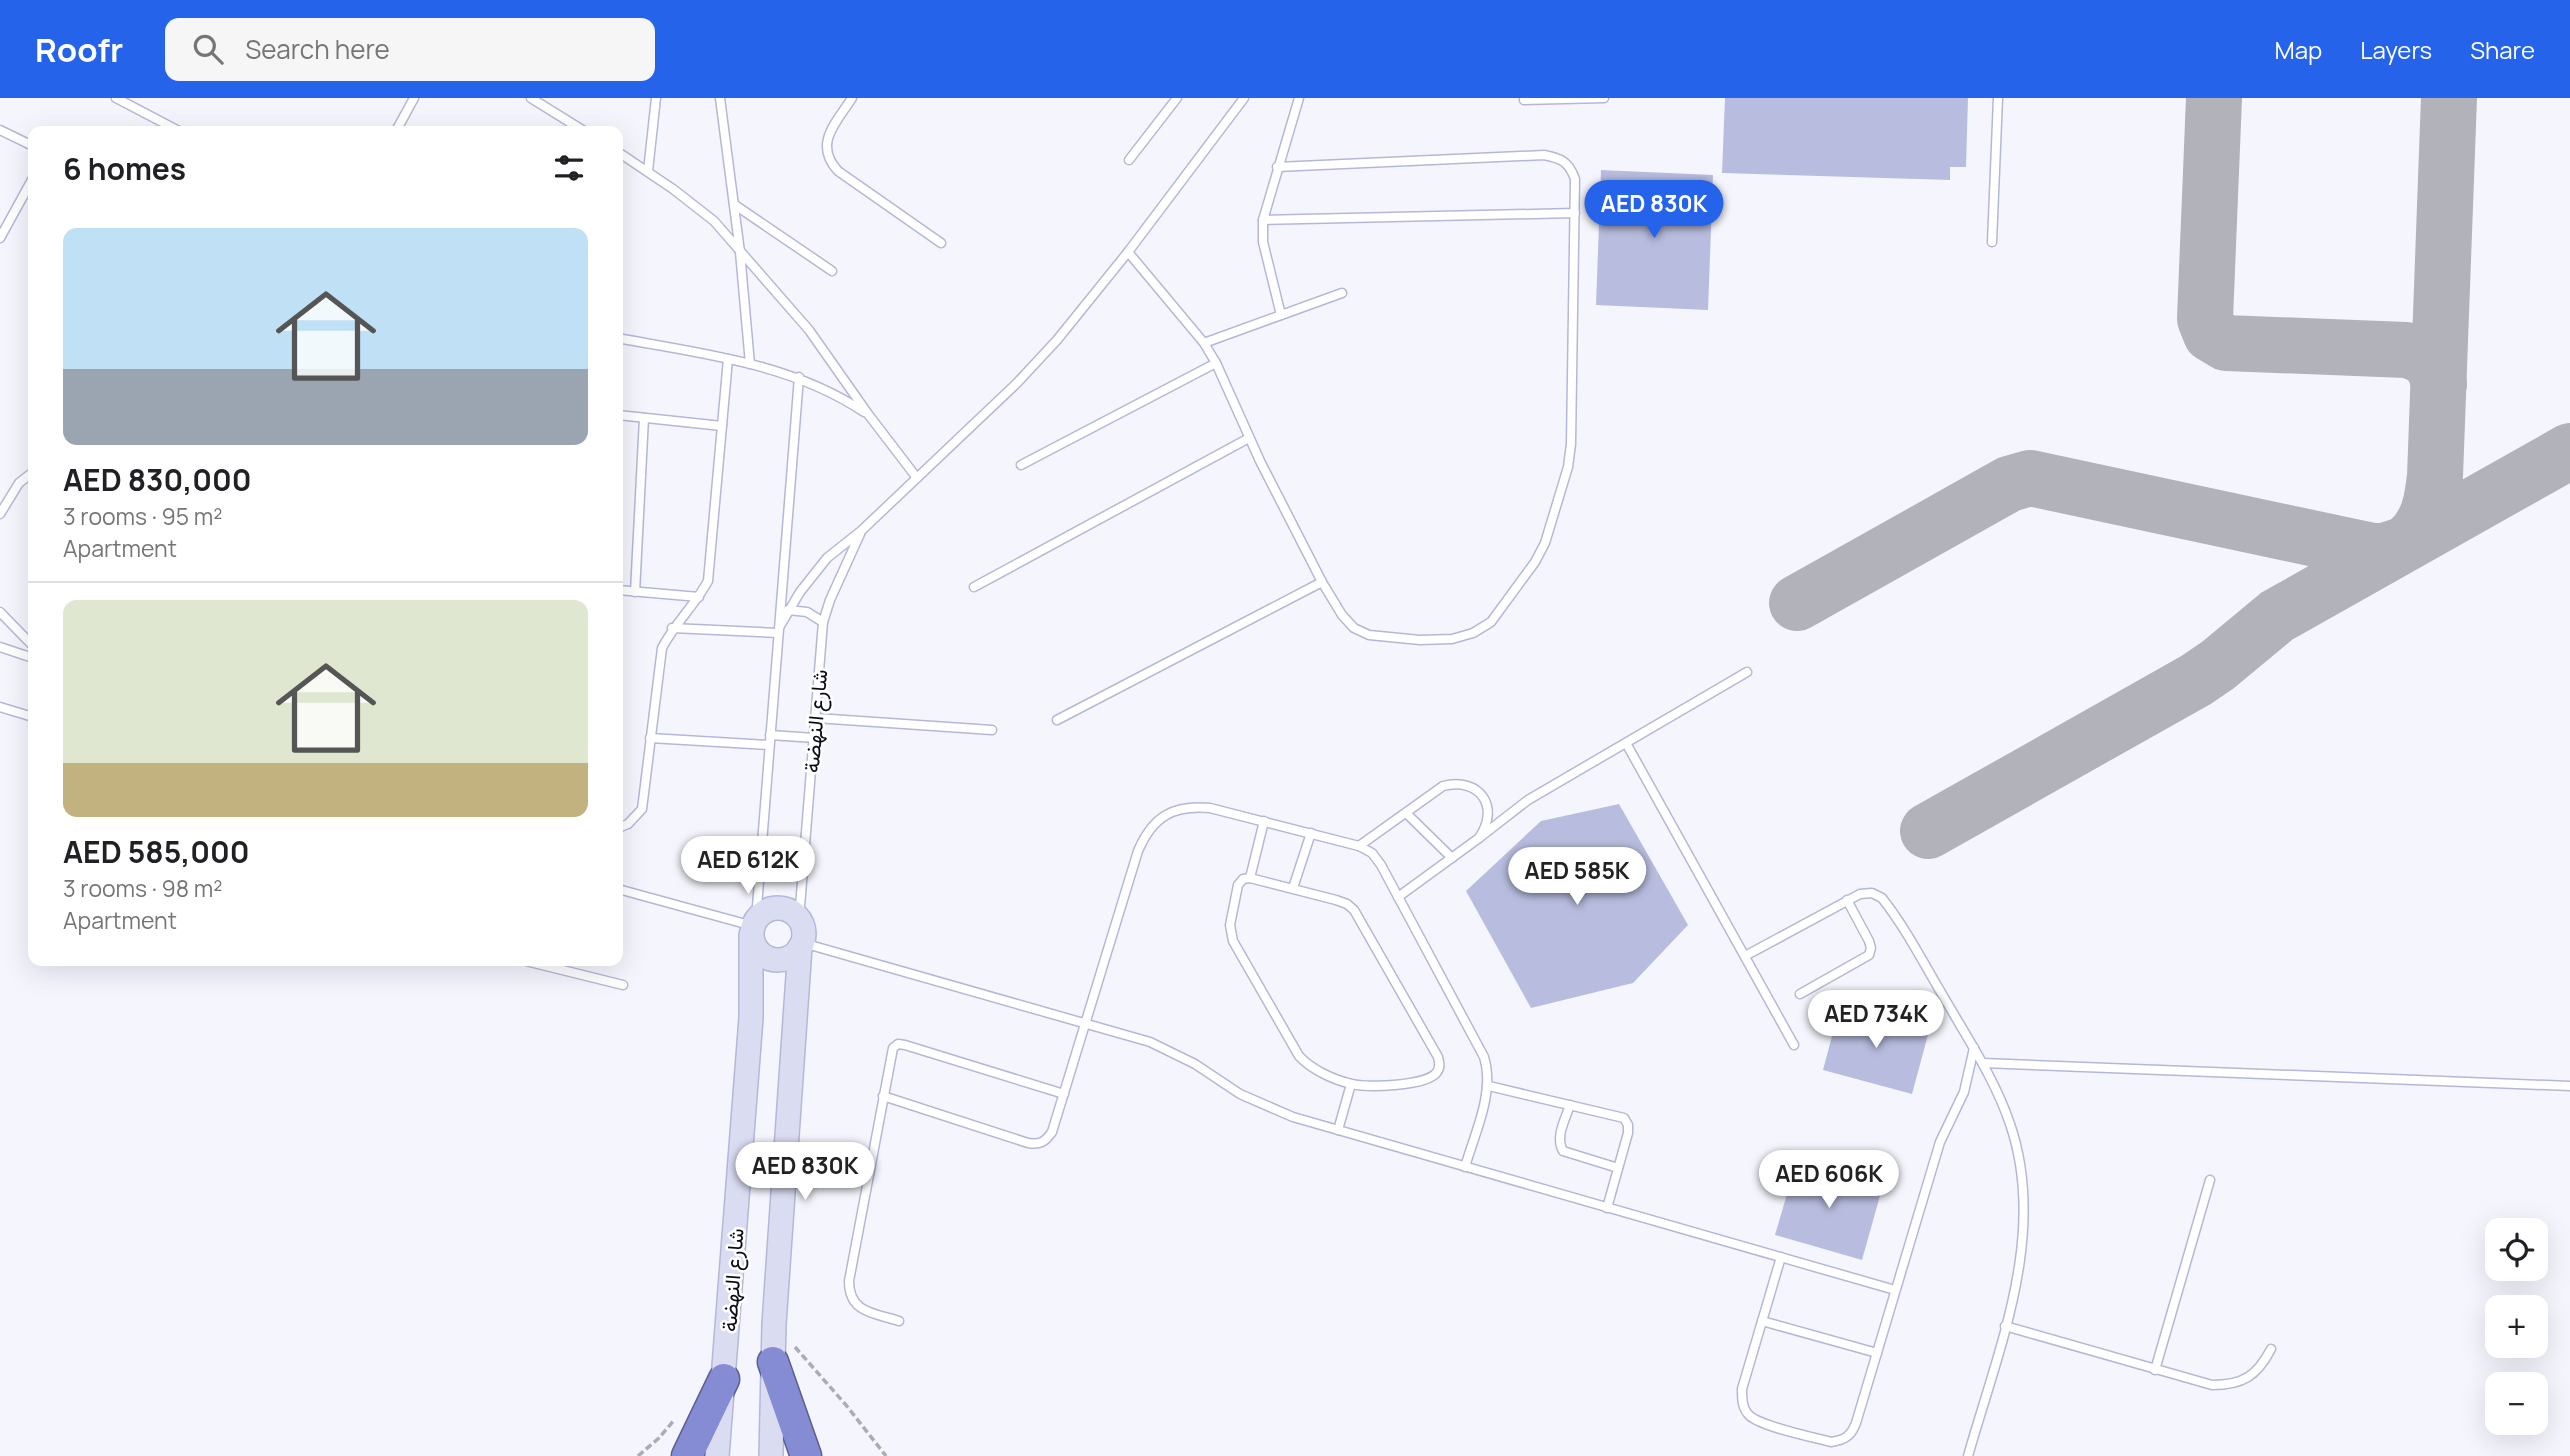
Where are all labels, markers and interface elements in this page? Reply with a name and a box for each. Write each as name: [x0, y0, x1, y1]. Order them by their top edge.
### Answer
search box: [165, 18, 655, 81]
text: Roofr: [35, 27, 123, 72]
icon: search: [189, 30, 227, 68]
text: Search here: [245, 31, 390, 67]
text: Map: [2275, 33, 2322, 66]
text: Layers: [2360, 33, 2432, 66]
text: Share: [2470, 33, 2535, 66]
text: 6 homes: [63, 148, 186, 189]
icon: filters: [550, 149, 588, 187]
pin: AED 830K: [1582, 180, 1726, 240]
text: AED 830K: [1600, 187, 1708, 219]
icon: home: [263, 273, 389, 399]
text: AED 830,000: [63, 459, 252, 500]
text: 3 rooms · 95 m²: [63, 500, 222, 532]
text: Apartment: [63, 532, 177, 564]
icon: home: [263, 645, 389, 771]
street label: شارع النهضة: [797, 668, 834, 774]
text: AED 585,000: [63, 831, 250, 872]
pin: AED 612K: [676, 836, 820, 896]
text: AED 612K: [697, 843, 799, 875]
pin: AED 585K: [1505, 848, 1649, 907]
text: AED 585K: [1524, 854, 1630, 886]
text: 3 rooms · 98 m²: [63, 872, 223, 904]
text: Apartment: [63, 904, 177, 936]
pin: AED 734K: [1804, 990, 1948, 1050]
text: AED 734K: [1824, 997, 1928, 1029]
pin: AED 830K: [733, 1142, 877, 1202]
text: AED 830K: [751, 1149, 859, 1181]
pin: AED 606K: [1757, 1150, 1901, 1210]
text: AED 606K: [1775, 1157, 1883, 1189]
map controls: [2485, 1218, 2548, 1435]
button: locate: [2485, 1218, 2548, 1281]
street label: شارع النهضة: [714, 1227, 751, 1333]
button: +: [2485, 1295, 2548, 1358]
button: −: [2485, 1372, 2548, 1435]

